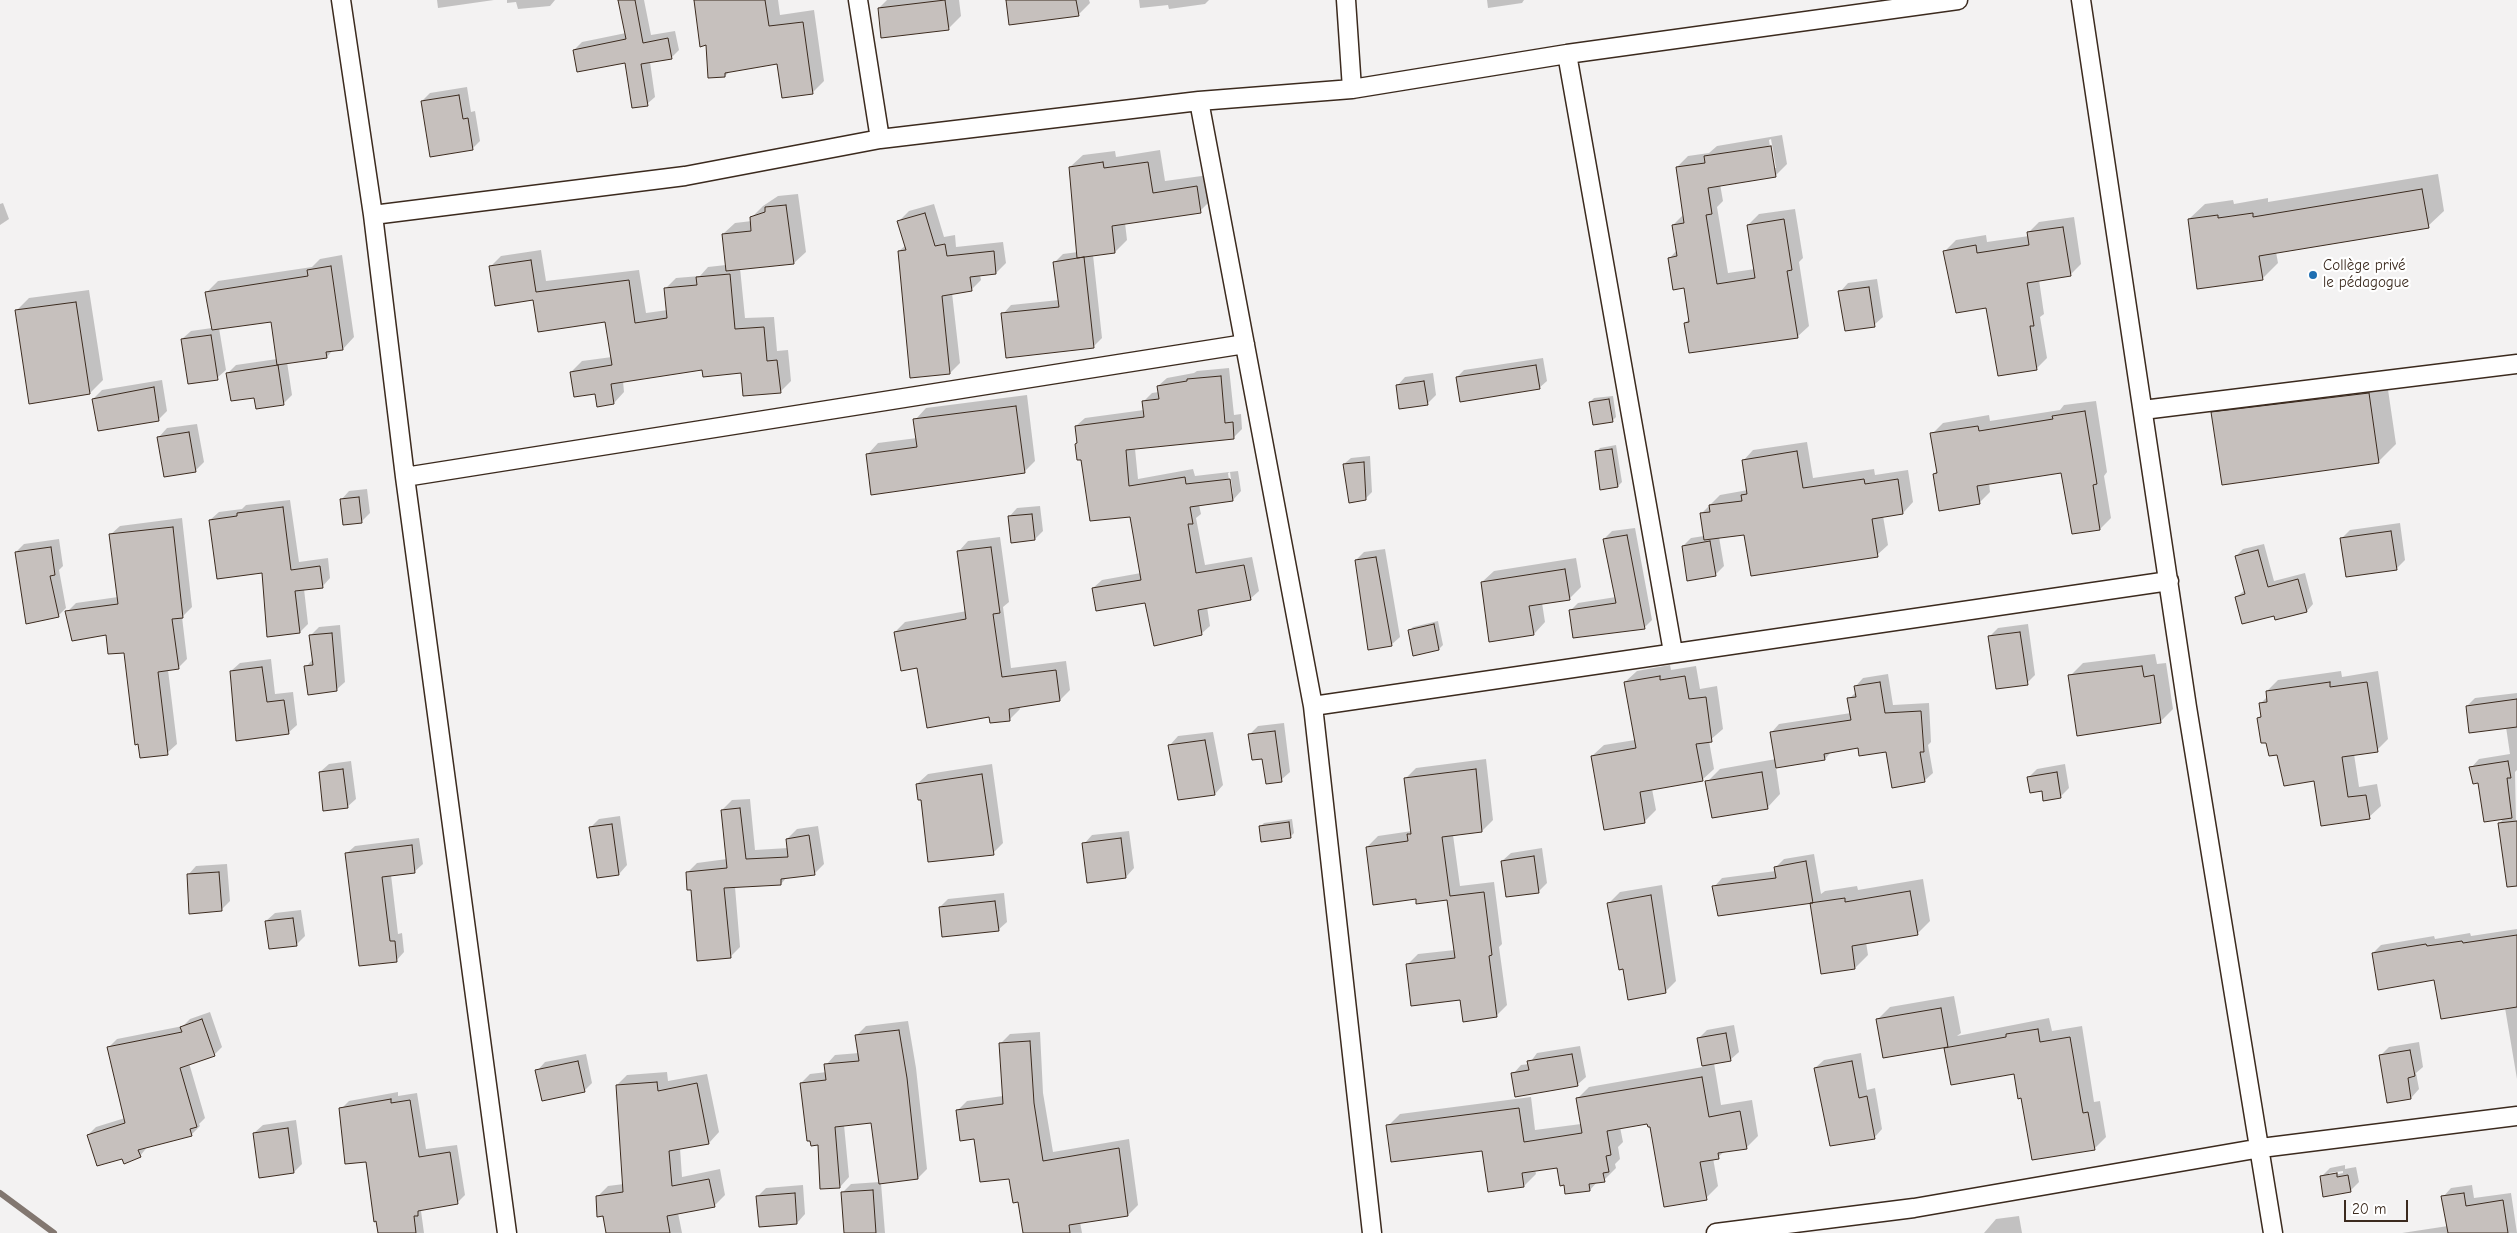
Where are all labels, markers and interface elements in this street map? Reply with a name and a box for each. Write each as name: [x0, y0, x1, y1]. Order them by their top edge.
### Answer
place label: Collège privé le pédagogue: [2323, 257, 2409, 292]
marker: Collège privé le pédagogue: [2307, 269, 2319, 281]
scale bar: [2347, 1190, 2411, 1222]
text: 20 m: [2352, 1200, 2386, 1218]

